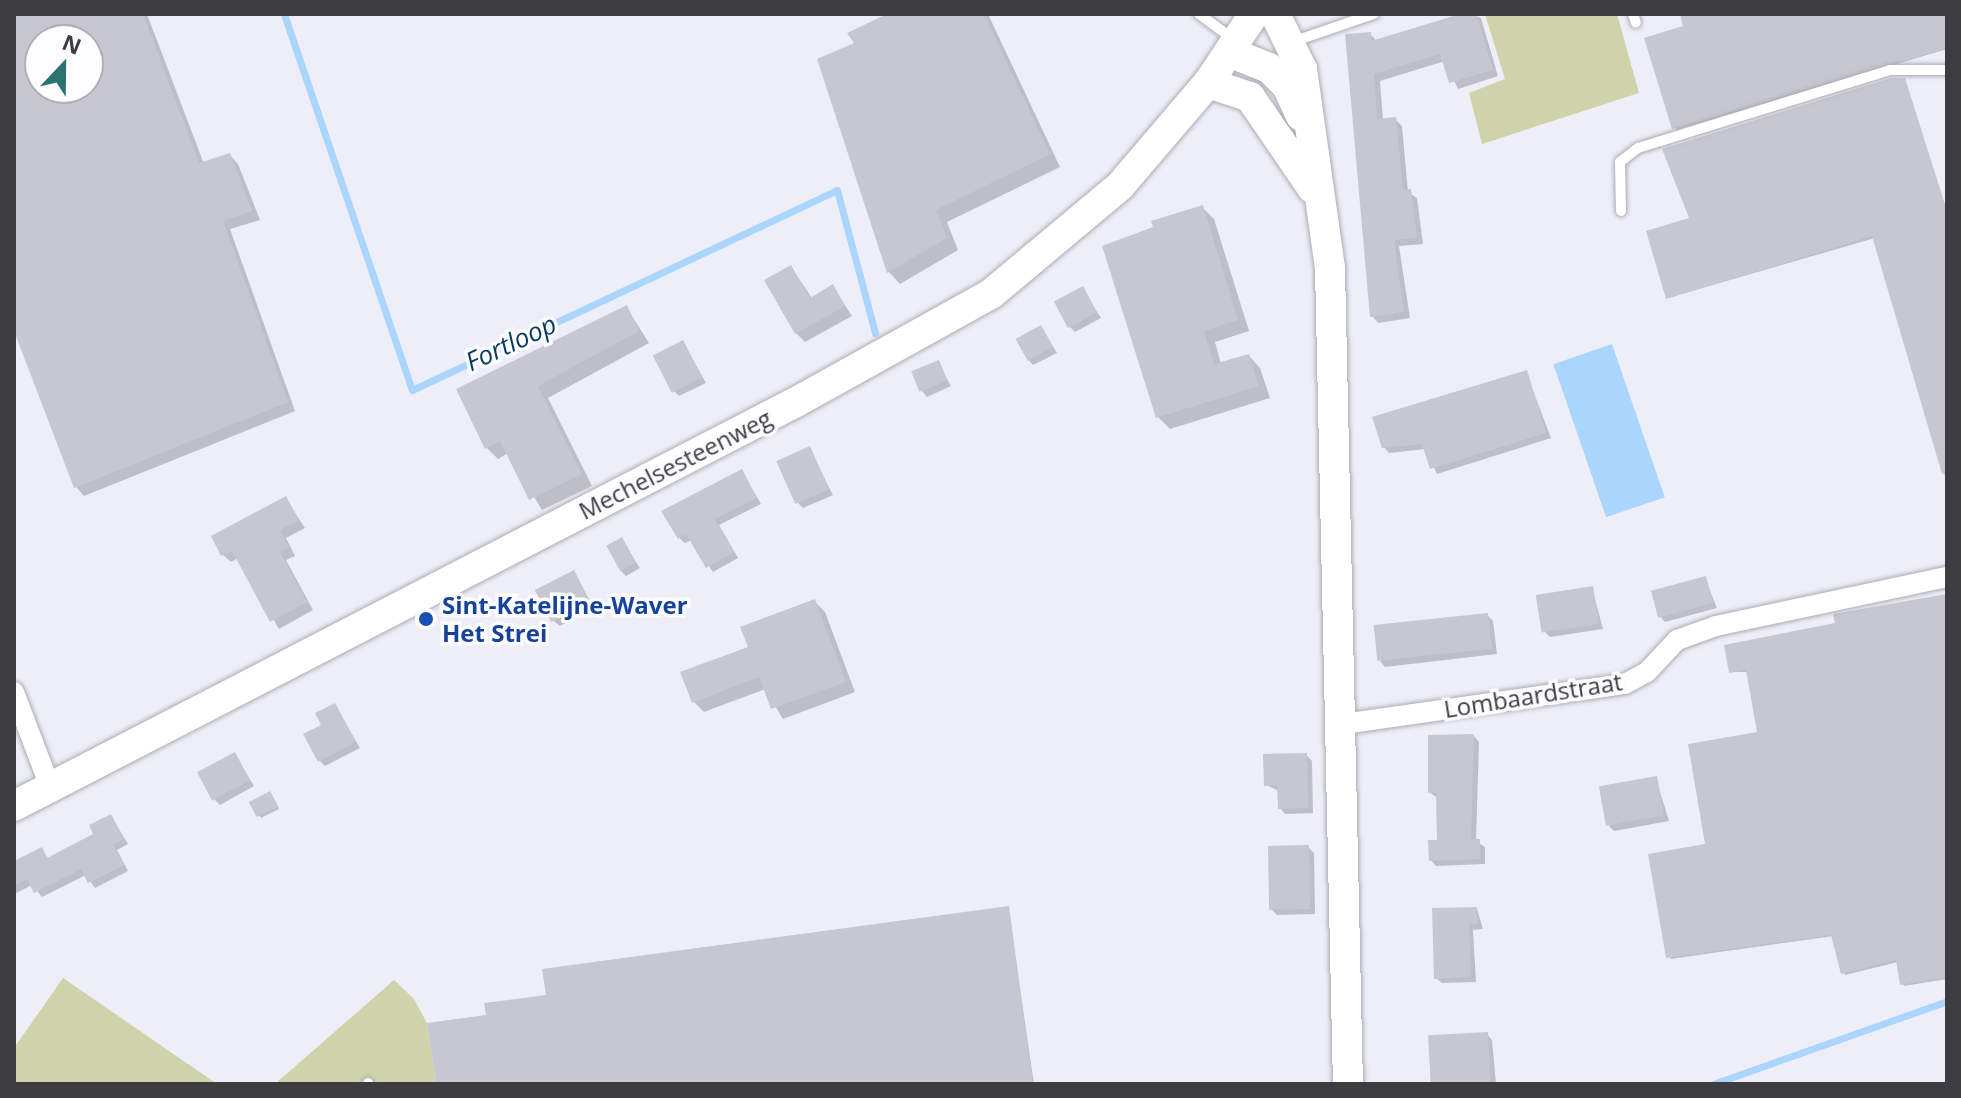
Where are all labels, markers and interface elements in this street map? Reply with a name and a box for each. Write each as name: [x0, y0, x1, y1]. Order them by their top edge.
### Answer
north arrow: [24, 24, 104, 104]
text: N: [58, 26, 86, 61]
water label: Fortloop: [461, 308, 561, 378]
street label: Mechelsesteenweg: [574, 403, 776, 525]
place label: Sint-Katelijne-Waver Het Strei: [442, 591, 688, 647]
marker: Sint-Katelijne-Waver Het Strei: [417, 610, 435, 628]
street label: Lombaardstraat: [1442, 667, 1624, 723]

